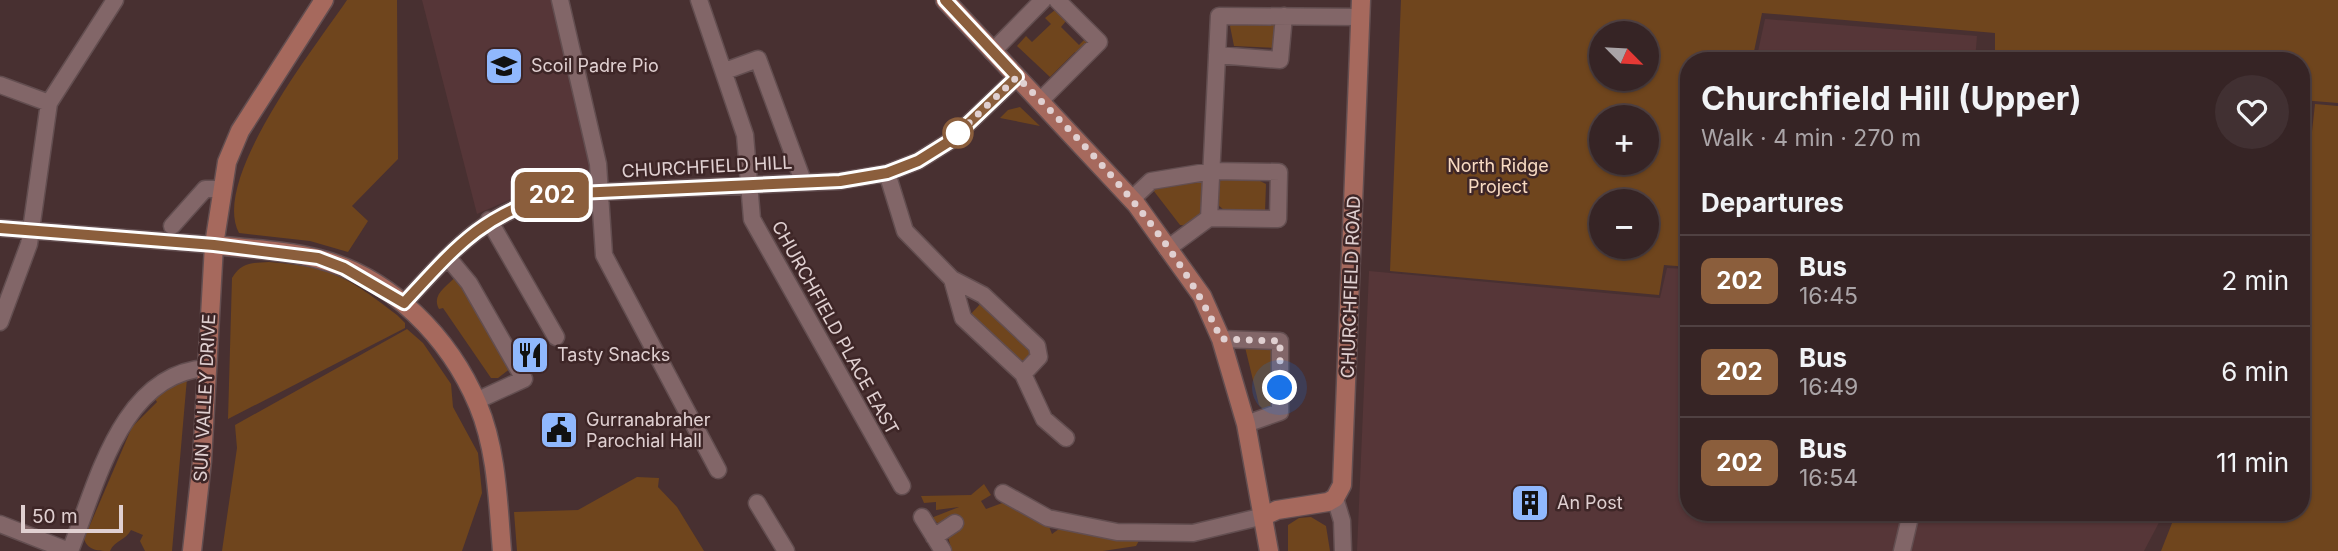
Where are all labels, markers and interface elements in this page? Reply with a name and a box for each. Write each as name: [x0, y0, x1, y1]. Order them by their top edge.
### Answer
north arrow: [1589, 21, 1659, 91]
map controls: [1589, 21, 1659, 259]
school or university icon: Scoil Padre Pio: [483, 45, 525, 87]
place label: Scoil Padre Pio: [531, 55, 659, 76]
button: heart: [2215, 75, 2289, 149]
text: Churchfield Hill (Upper): [1701, 78, 2082, 118]
button: +: [1589, 105, 1659, 175]
unlabelled marker: [943, 118, 973, 148]
text: Walk · 4 min · 270 m: [1701, 124, 1921, 152]
street label: CHURCHFIELD HILL: [621, 152, 793, 181]
park label: North Ridge Project: [1447, 155, 1549, 197]
line badge: 202: [512, 172, 592, 218]
text: 202: [529, 180, 575, 209]
text: Departures: [1701, 187, 1844, 218]
button: −: [1589, 189, 1659, 259]
street label: CHURCHFIELD ROAD: [1337, 195, 1364, 379]
street label: CHURCHFIELD PLACE EAST: [768, 217, 903, 438]
text: Bus: [1799, 251, 1847, 282]
text: 2 min: [2221, 265, 2289, 296]
text: 202: [1716, 266, 1763, 295]
text: 16:45: [1799, 282, 1858, 310]
street label: SUN VALLEY DRIVE: [190, 313, 219, 483]
restaurant icon: Tasty Snacks: [509, 334, 551, 376]
text: Bus: [1799, 342, 1847, 373]
place label: Tasty Snacks: [557, 344, 670, 365]
text: 6 min: [2221, 356, 2289, 387]
text: 202: [1716, 357, 1763, 386]
your location: [1262, 370, 1297, 405]
text: 16:49: [1799, 373, 1858, 401]
public building icon: Gurranabraher Parochial Hall: [538, 409, 580, 451]
place label: Gurranabraher Parochial Hall: [586, 409, 711, 451]
text: Bus: [1799, 433, 1847, 464]
text: 11 min: [2216, 447, 2289, 478]
text: 202: [1716, 448, 1763, 477]
text: 16:54: [1799, 464, 1858, 492]
building icon: An Post: [1509, 482, 1551, 524]
place label: An Post: [1557, 492, 1623, 513]
scale bar: [21, 502, 122, 534]
text: 50 m: [32, 505, 78, 528]

